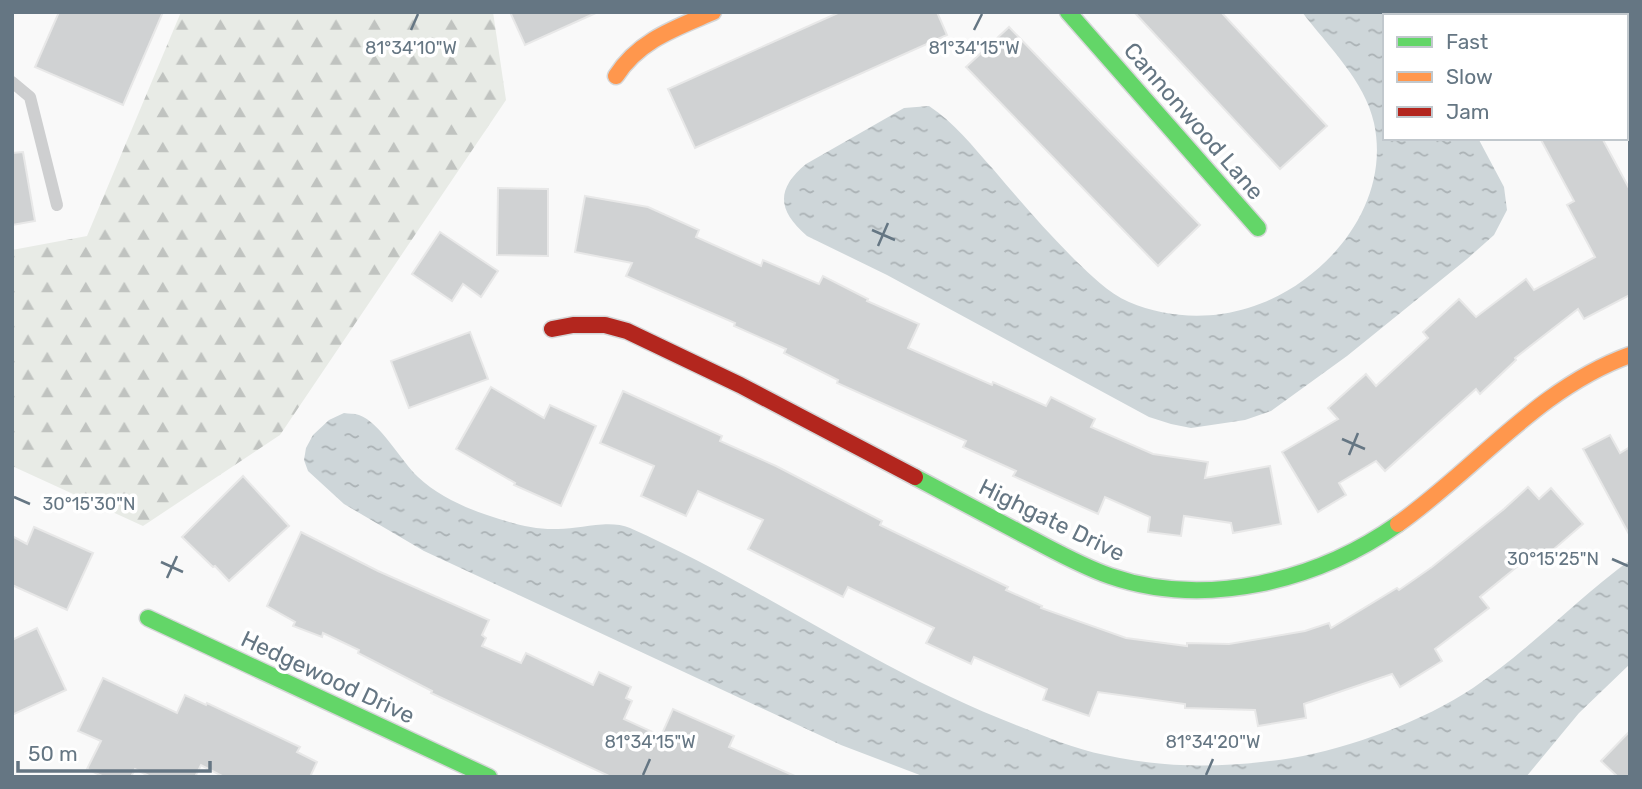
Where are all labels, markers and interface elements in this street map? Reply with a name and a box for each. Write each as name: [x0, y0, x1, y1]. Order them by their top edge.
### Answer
legend: [1383, 14, 1628, 140]
text: Fast: [1446, 29, 1488, 54]
text: 81°34'10"W: [365, 37, 457, 59]
text: 81°34'15"W: [928, 37, 1020, 59]
street label: Cannonwood Lane: [1118, 37, 1270, 205]
text: Slow: [1446, 64, 1493, 89]
text: Jam: [1446, 99, 1490, 124]
street label: Highgate Drive: [974, 473, 1130, 567]
text: 30°15'30"N: [42, 493, 136, 515]
text: 30°15'25"N: [1507, 548, 1599, 570]
street label: Hedgewood Drive: [237, 624, 419, 730]
scale bar: [18, 730, 210, 774]
text: 81°34'15"W: [604, 731, 696, 753]
text: 81°34'20"W: [1166, 731, 1260, 753]
text: 50 m: [28, 741, 78, 766]

